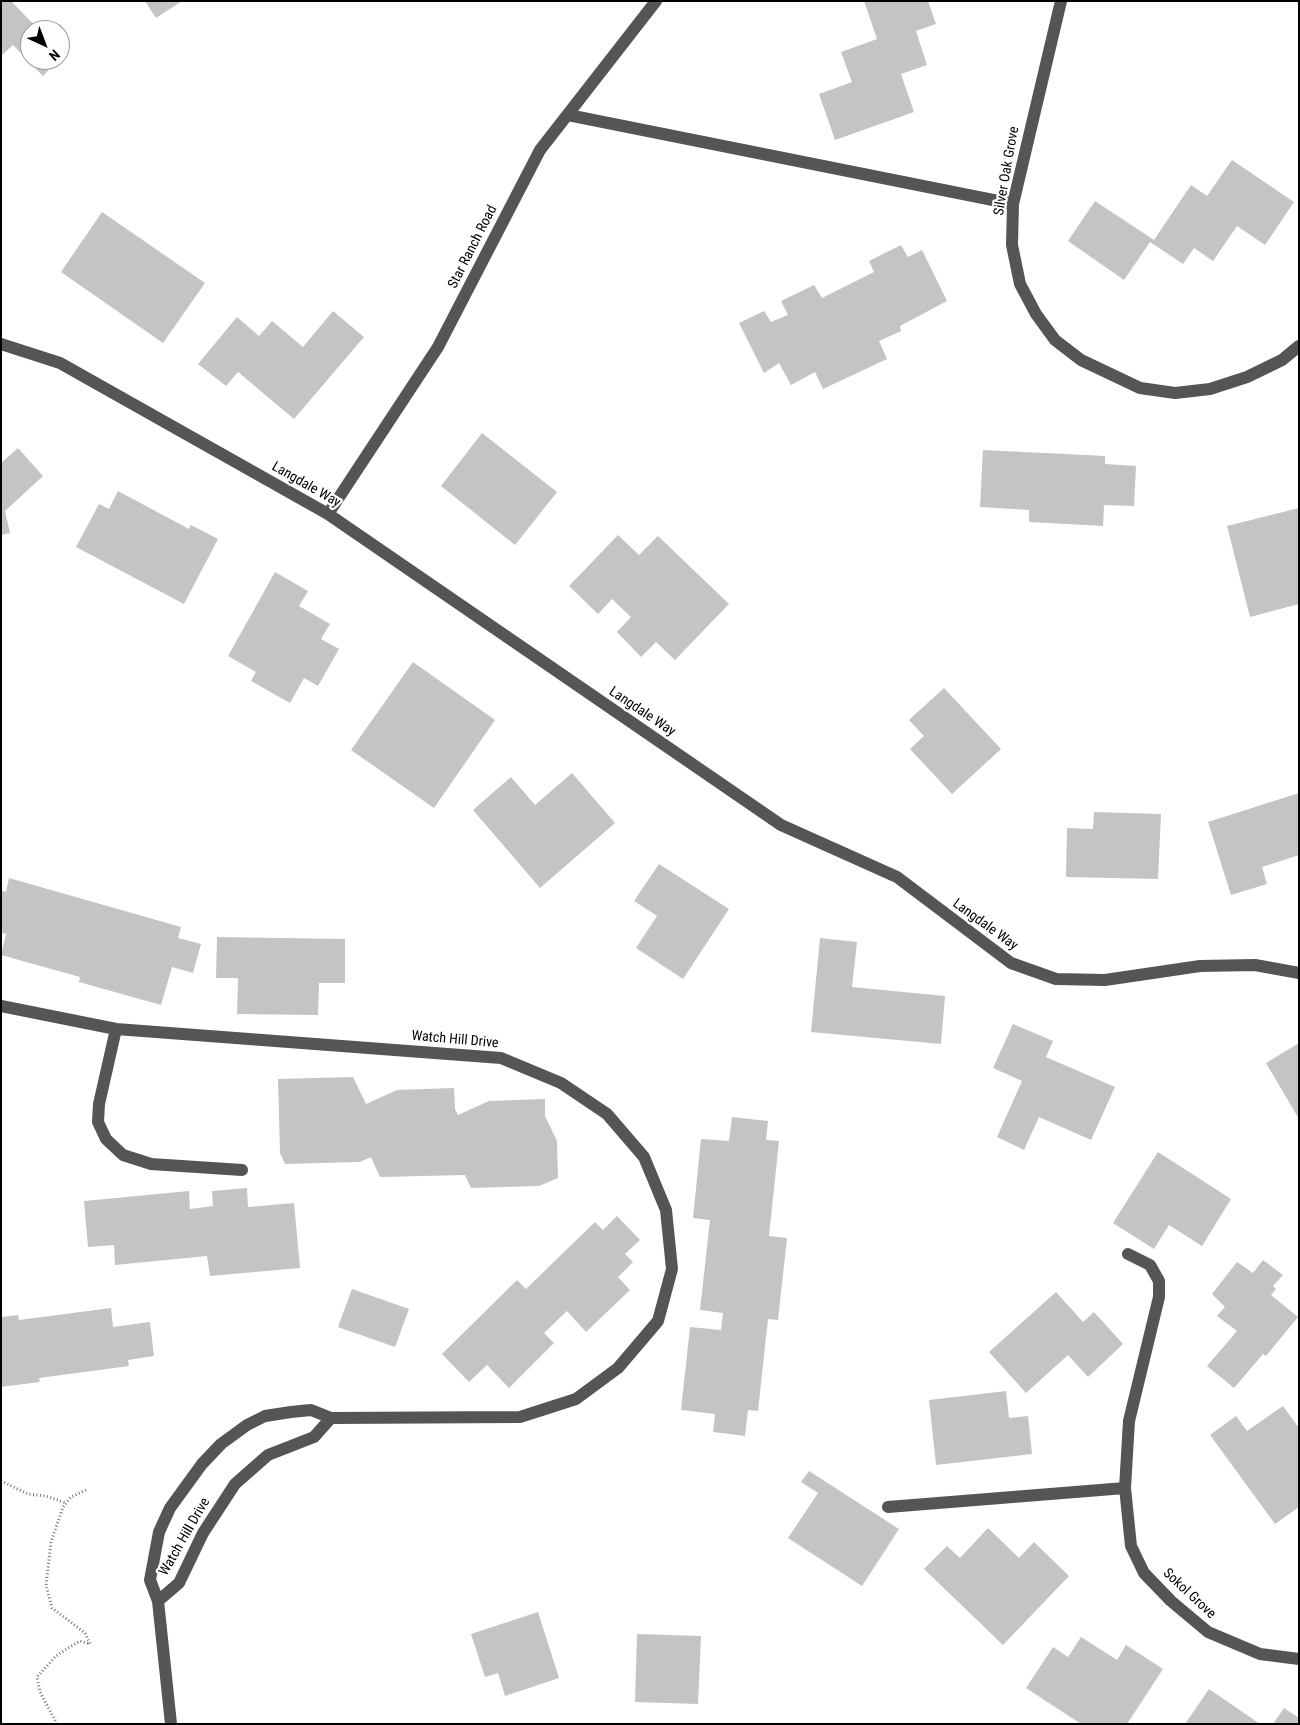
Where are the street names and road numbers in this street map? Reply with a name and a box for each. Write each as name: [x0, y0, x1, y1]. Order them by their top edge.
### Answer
street label: Silver Oak Grove: [991, 125, 1023, 217]
street label: Star Ranch Road: [445, 203, 501, 291]
street label: Langdale Way: [269, 459, 343, 511]
street label: Langdale Way: [606, 684, 678, 740]
street label: Langdale Way: [949, 896, 1021, 954]
street label: Watch Hill Drive: [411, 1028, 499, 1052]
street label: Watch Hill Drive: [156, 1495, 214, 1579]
street label: Sokol Grove: [1159, 1565, 1219, 1623]

